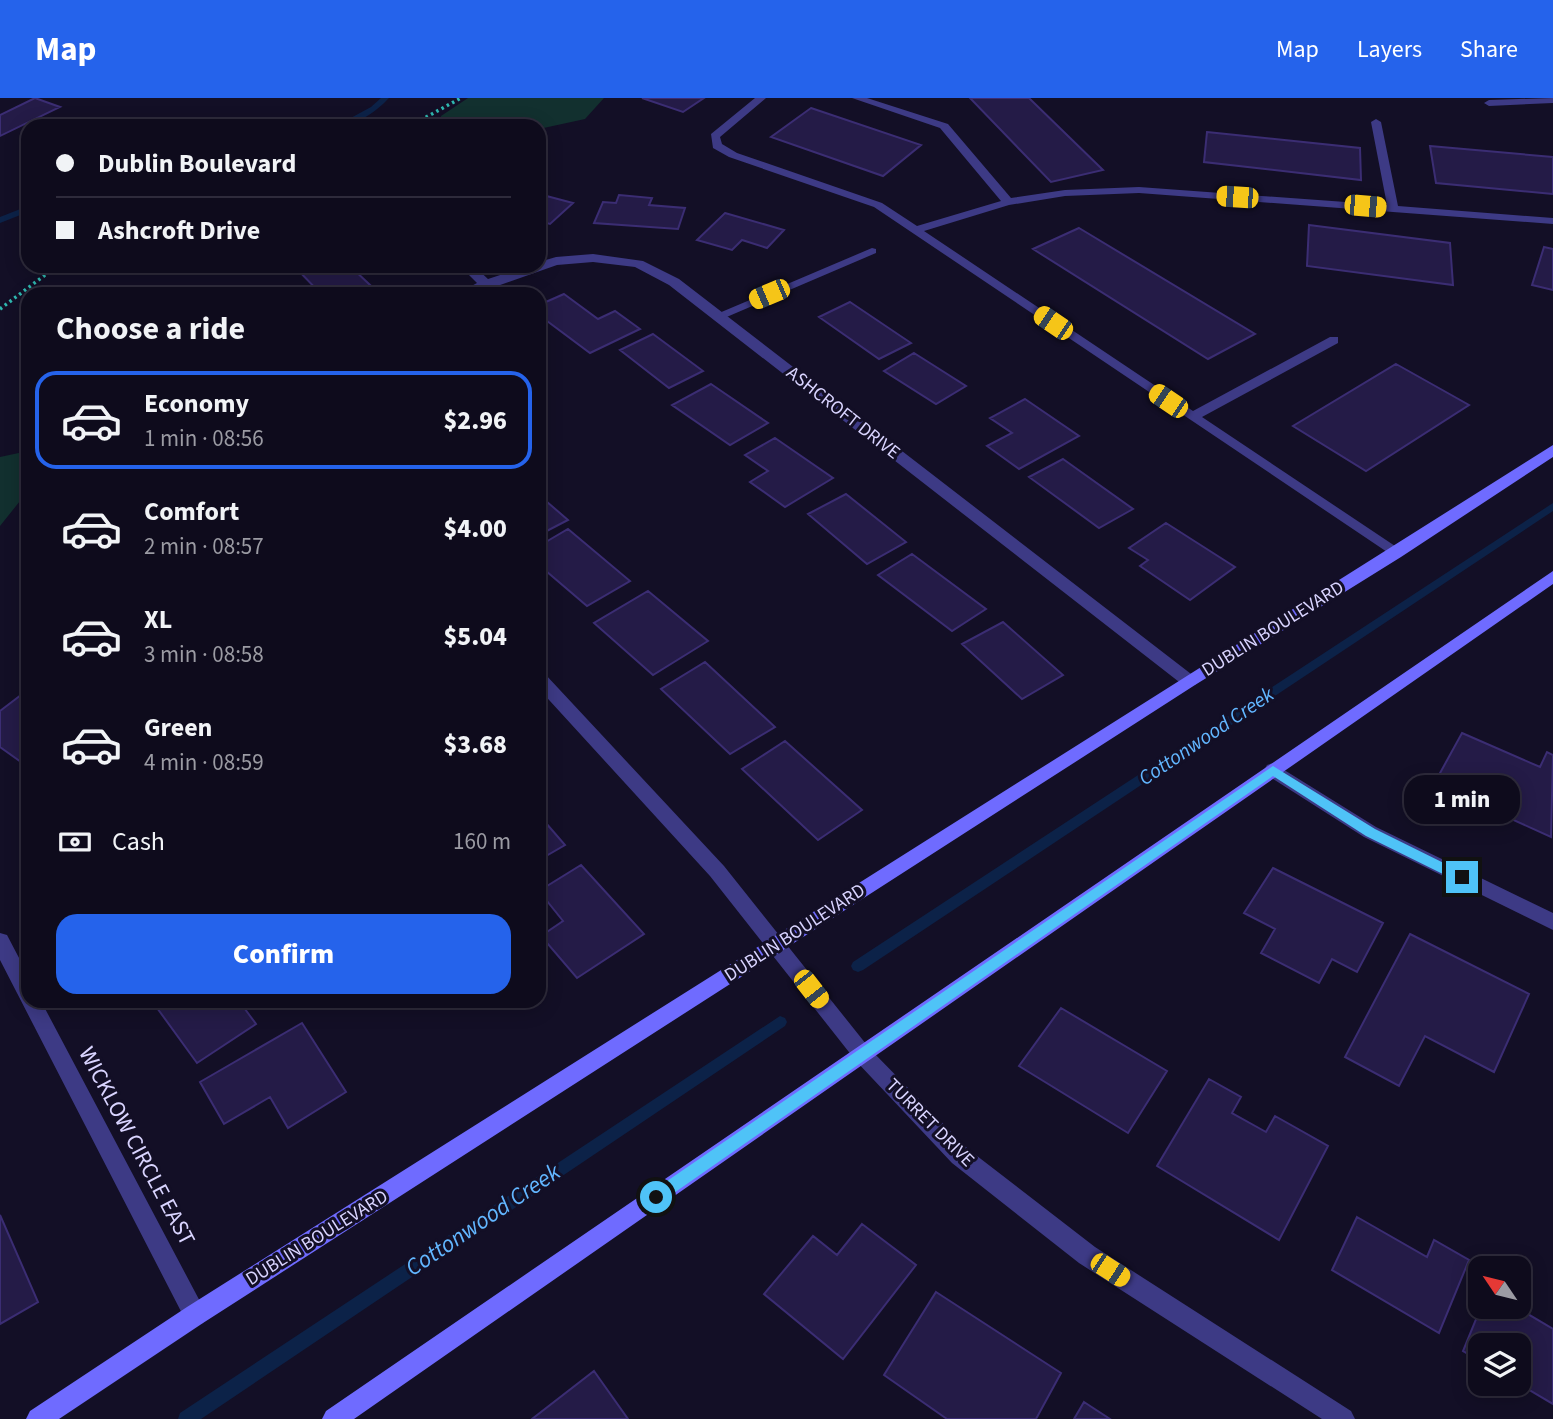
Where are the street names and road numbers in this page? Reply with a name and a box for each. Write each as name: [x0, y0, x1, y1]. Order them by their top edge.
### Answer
street label: ASHCROFT DRIVE: [780, 360, 906, 466]
street label: DUBLIN BOULEVARD: [1197, 574, 1349, 684]
street label: DUBLIN BOULEVARD: [719, 877, 871, 989]
street label: WICKLOW CIRCLE EAST: [71, 1041, 203, 1251]
street label: TURRET DRIVE: [880, 1073, 980, 1173]
street label: DUBLIN BOULEVARD: [241, 1183, 393, 1293]

